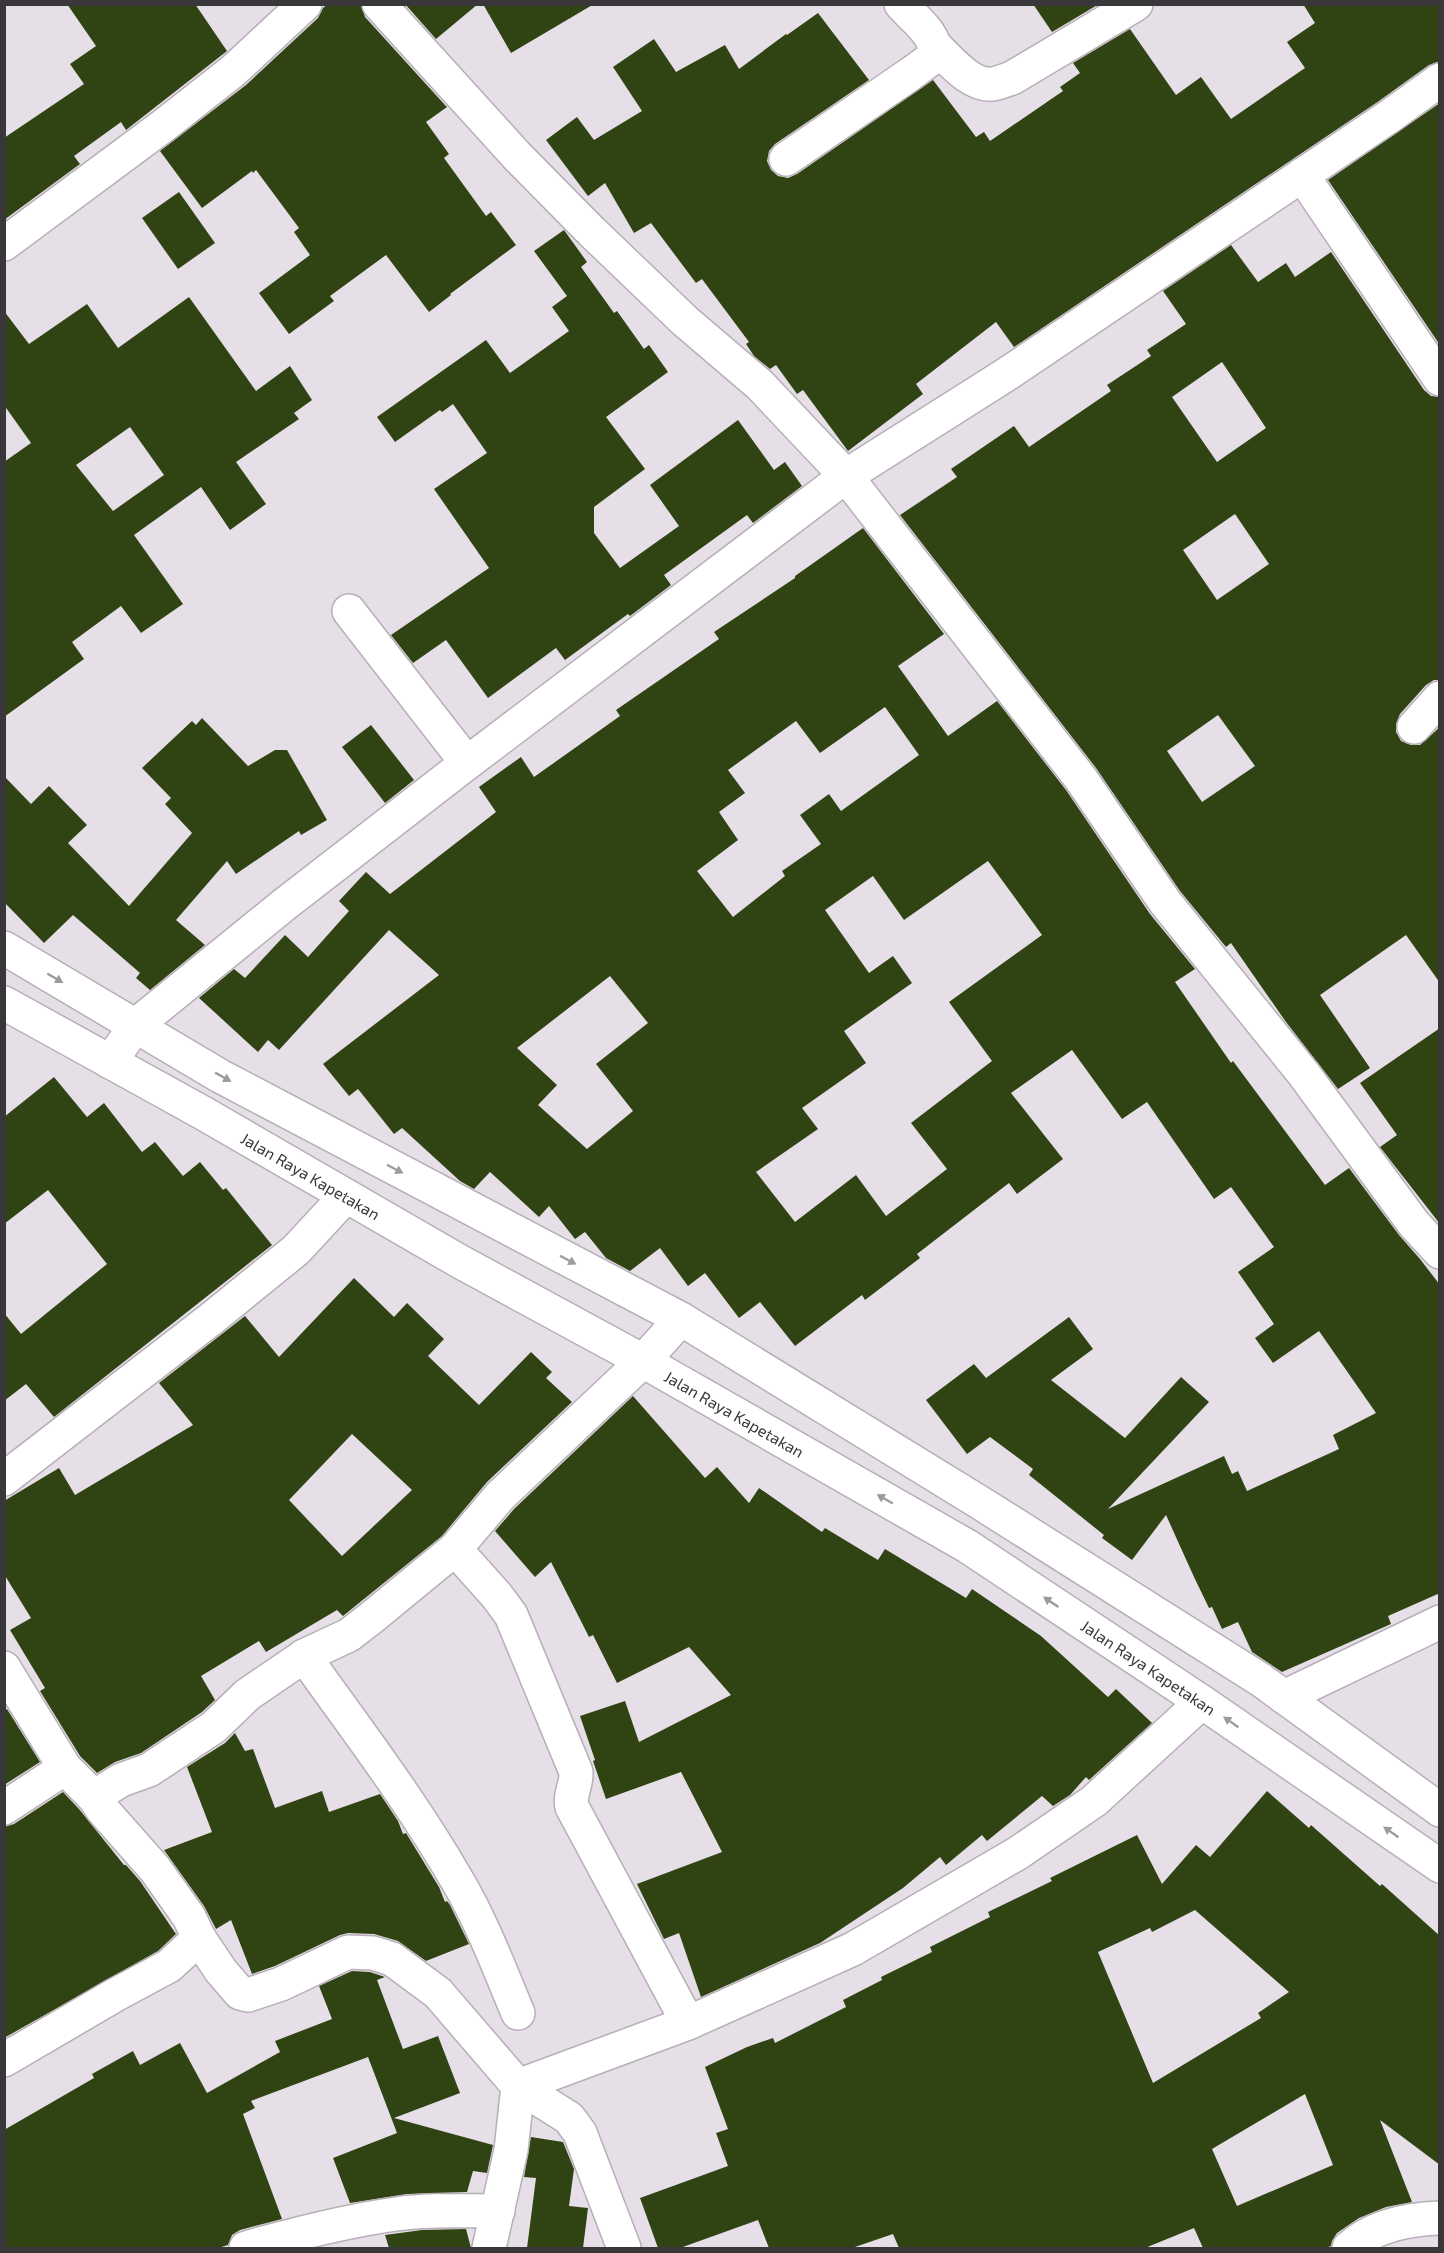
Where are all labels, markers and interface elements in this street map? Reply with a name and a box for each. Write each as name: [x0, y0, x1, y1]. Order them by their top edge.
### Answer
one-way arrow: [47, 973, 64, 983]
one-way arrow: [215, 1072, 232, 1082]
street label: Jalan Raya Kapetakan: [238, 1128, 384, 1223]
one-way arrow: [387, 1164, 404, 1174]
one-way arrow: [559, 1255, 576, 1264]
street label: Jalan Raya Kapetakan: [662, 1366, 808, 1461]
one-way arrow: [877, 1494, 894, 1504]
one-way arrow: [1044, 1596, 1060, 1608]
street label: Jalan Raya Kapetakan: [1078, 1615, 1220, 1718]
one-way arrow: [1223, 1716, 1239, 1728]
one-way arrow: [1383, 1827, 1400, 1838]

